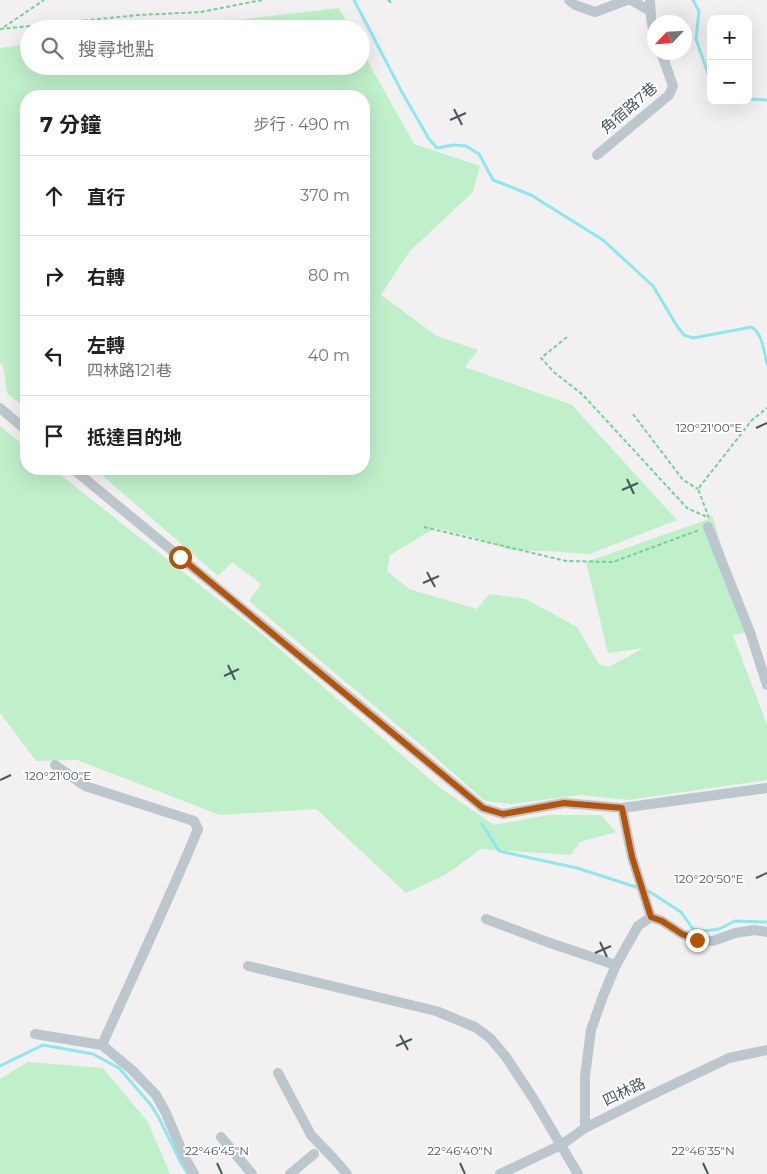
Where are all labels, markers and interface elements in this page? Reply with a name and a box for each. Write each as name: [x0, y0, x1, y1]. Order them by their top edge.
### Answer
north arrow: [647, 15, 692, 60]
map controls: [707, 15, 752, 105]
button: +: [707, 15, 752, 60]
search box: [20, 20, 370, 75]
icon: search: [38, 34, 66, 62]
text: 搜尋地點: [78, 38, 154, 61]
button: −: [707, 60, 752, 105]
street label: 角宿路7巷: [596, 78, 661, 137]
text: 7 分鐘: [40, 112, 101, 137]
text: 步行 · 490 m: [254, 115, 350, 134]
icon: ahead: [40, 182, 68, 210]
text: 直行: [87, 186, 125, 209]
text: 370 m: [300, 186, 350, 205]
icon: right: [40, 262, 68, 290]
text: 右轉: [87, 266, 125, 289]
text: 80 m: [308, 266, 350, 285]
text: 左轉: [87, 334, 125, 357]
icon: left: [40, 342, 68, 370]
text: 40 m: [308, 346, 350, 365]
text: 四林路121巷: [87, 361, 172, 380]
text: 120°21'00"E: [676, 420, 742, 435]
icon: arrive: [40, 422, 68, 450]
text: 抵達目的地: [87, 426, 182, 449]
route start: [169, 546, 192, 569]
text: 120°21'00"E: [25, 768, 91, 783]
text: 120°20'50"E: [674, 871, 744, 886]
route end: [686, 929, 709, 952]
street label: 四林路: [599, 1073, 648, 1110]
text: 22°46'45"N: [185, 1143, 249, 1158]
text: 22°46'40"N: [427, 1143, 493, 1158]
text: 22°46'35"N: [671, 1143, 735, 1158]

